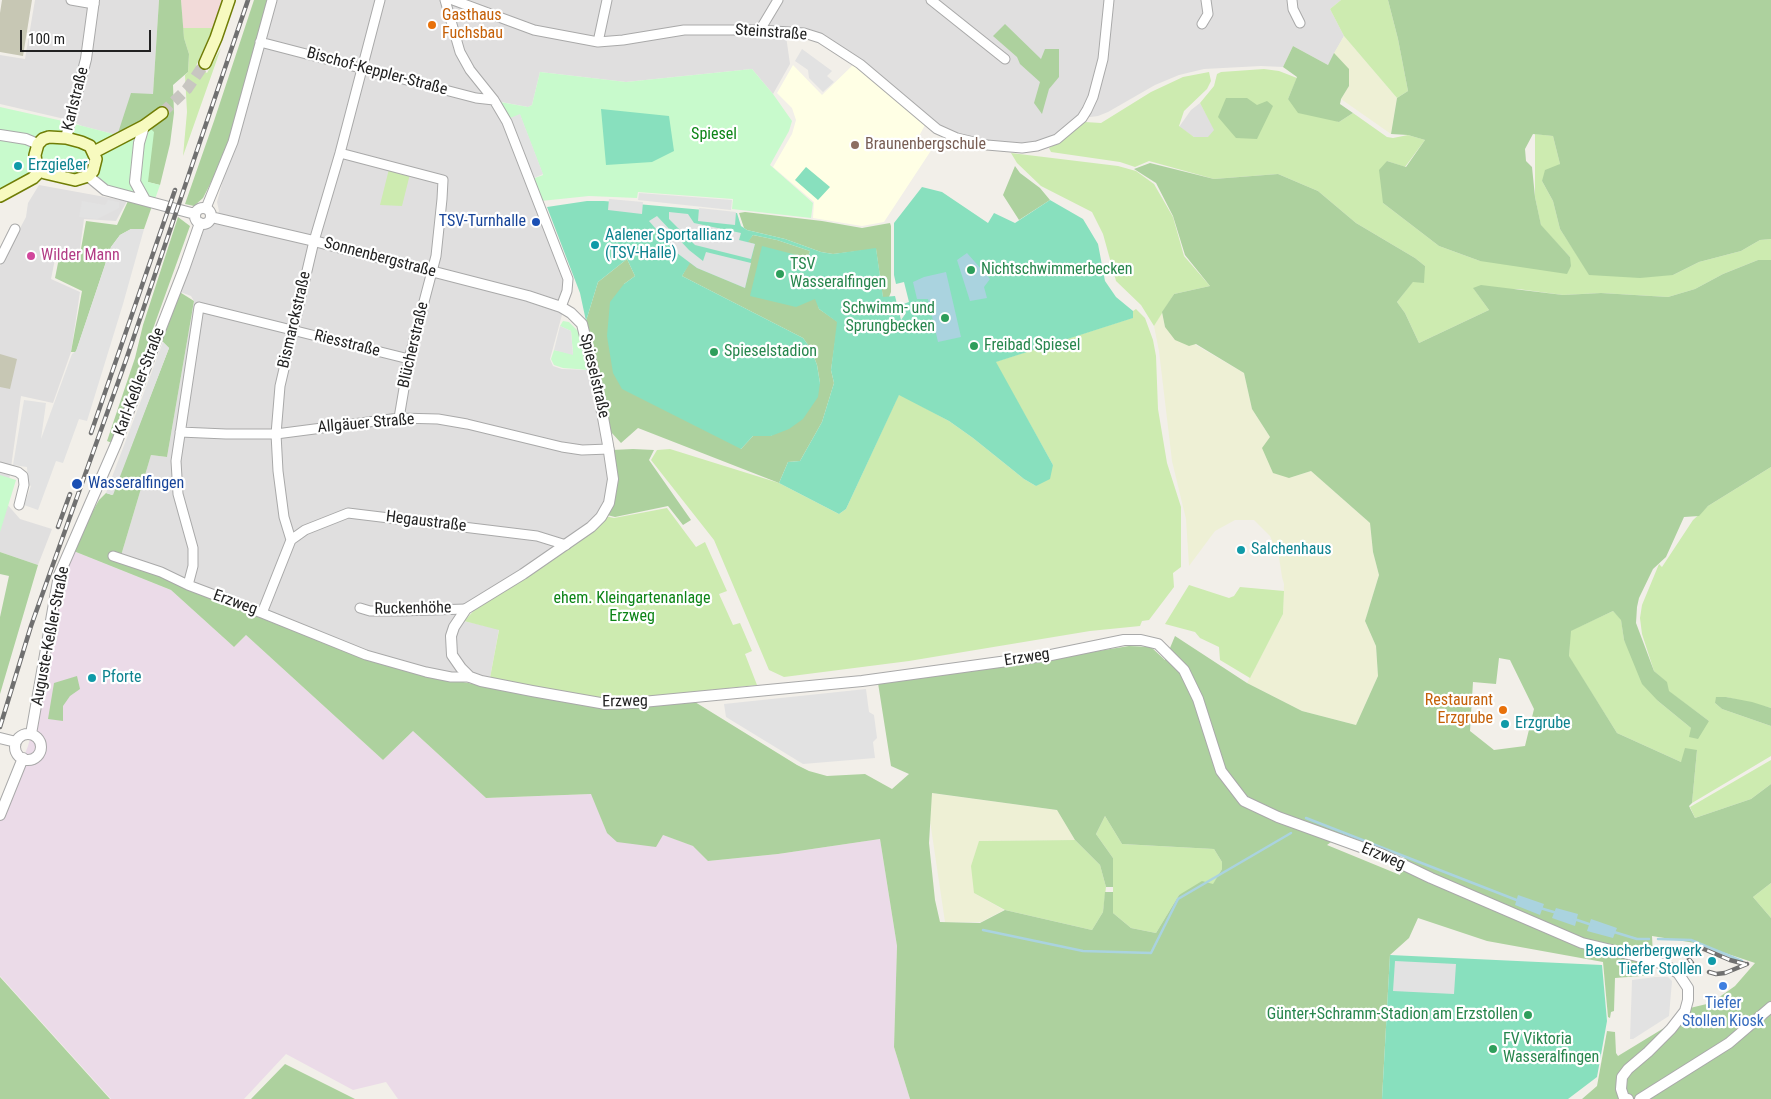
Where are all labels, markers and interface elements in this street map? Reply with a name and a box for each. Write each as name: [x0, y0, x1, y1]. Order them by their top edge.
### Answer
place label: Gasthaus Fuchsbau: [442, 6, 503, 44]
marker: Gasthaus Fuchsbau: [426, 19, 438, 31]
scale bar: [22, 20, 154, 52]
street label: Steinstraße: [734, 21, 808, 45]
text: 100 m: [28, 30, 65, 48]
street label: Bischof-Keppler-Straße: [305, 44, 449, 100]
street label: Karlstraße: [59, 65, 93, 133]
park label: Spiesel: [691, 125, 737, 145]
place label: Braunenbergschule: [865, 135, 986, 155]
marker: Braunenbergschule: [849, 139, 861, 151]
place label: Erzgießer: [28, 156, 88, 176]
marker: Erzgießer: [12, 160, 24, 172]
place label: TSV-Turnhalle: [439, 212, 526, 232]
marker: TSV-Turnhalle: [530, 216, 542, 228]
place label: Aalener Sportallianz (TSV-Halle): [605, 226, 732, 264]
street label: Sonnenbergstraße: [322, 234, 438, 282]
marker: Aalener Sportallianz (TSV-Halle): [589, 239, 601, 251]
place label: Wilder Mann: [41, 246, 120, 266]
marker: Wilder Mann: [25, 250, 37, 262]
place label: TSV Wasseralfingen: [790, 255, 886, 293]
place label: Nichtschwimmerbecken: [981, 260, 1132, 280]
marker: Nichtschwimmerbecken: [965, 264, 977, 276]
marker: TSV Wasseralfingen: [774, 268, 786, 280]
street label: Bismarckstraße: [275, 270, 315, 370]
place label: Schwimm- und Sprungbecken: [842, 299, 935, 337]
street label: Blücherstraße: [395, 300, 433, 390]
marker: Schwimm- und Sprungbecken: [939, 312, 951, 324]
street label: Karl-Keßler-Straße: [111, 325, 169, 439]
street label: Riesstraße: [312, 327, 382, 361]
street label: Spieselstraße: [575, 332, 613, 420]
place label: Freibad Spiesel: [984, 336, 1080, 356]
marker: Freibad Spiesel: [968, 340, 980, 352]
place label: Spieselstadion: [724, 342, 817, 362]
marker: Spieselstadion: [708, 346, 720, 358]
street label: Allgäuer Straße: [317, 410, 415, 438]
place label: Wasseralfingen: [88, 474, 184, 494]
marker: Wasseralfingen: [70, 477, 84, 491]
street label: Hegaustraße: [385, 508, 467, 536]
place label: Salchenhaus: [1251, 540, 1331, 560]
marker: Salchenhaus: [1235, 544, 1247, 556]
street label: Auguste-Keßler-Straße: [28, 565, 74, 707]
street label: Erzweg: [210, 586, 260, 620]
park label: ehem. Kleingartenanlage Erzweg: [554, 589, 710, 627]
street label: Ruckenhöhe: [374, 599, 452, 619]
street label: Erzweg: [1003, 645, 1051, 671]
place label: Pforte: [102, 668, 141, 688]
marker: Pforte: [86, 672, 98, 684]
place label: Restaurant Erzgrube: [1425, 691, 1493, 729]
street label: Erzweg: [602, 692, 648, 712]
marker: Restaurant Erzgrube: [1497, 704, 1509, 716]
place label: Erzgrube: [1515, 714, 1571, 734]
marker: Erzgrube: [1499, 718, 1511, 730]
street label: Erzweg: [1358, 839, 1408, 875]
place label: Besucherbergwerk Tiefer Stollen: [1585, 942, 1702, 980]
marker: Besucherbergwerk Tiefer Stollen: [1706, 955, 1718, 967]
marker: Tiefer Stollen Kiosk: [1717, 980, 1729, 992]
place label: Tiefer Stollen Kiosk: [1682, 994, 1764, 1032]
place label: Günter+Schramm-Stadion am Erzstollen: [1267, 1005, 1518, 1025]
marker: Günter+Schramm-Stadion am Erzstollen: [1522, 1009, 1534, 1021]
place label: FV Viktoria Wasseralfingen: [1503, 1030, 1599, 1068]
marker: FV Viktoria Wasseralfingen: [1487, 1043, 1499, 1055]

